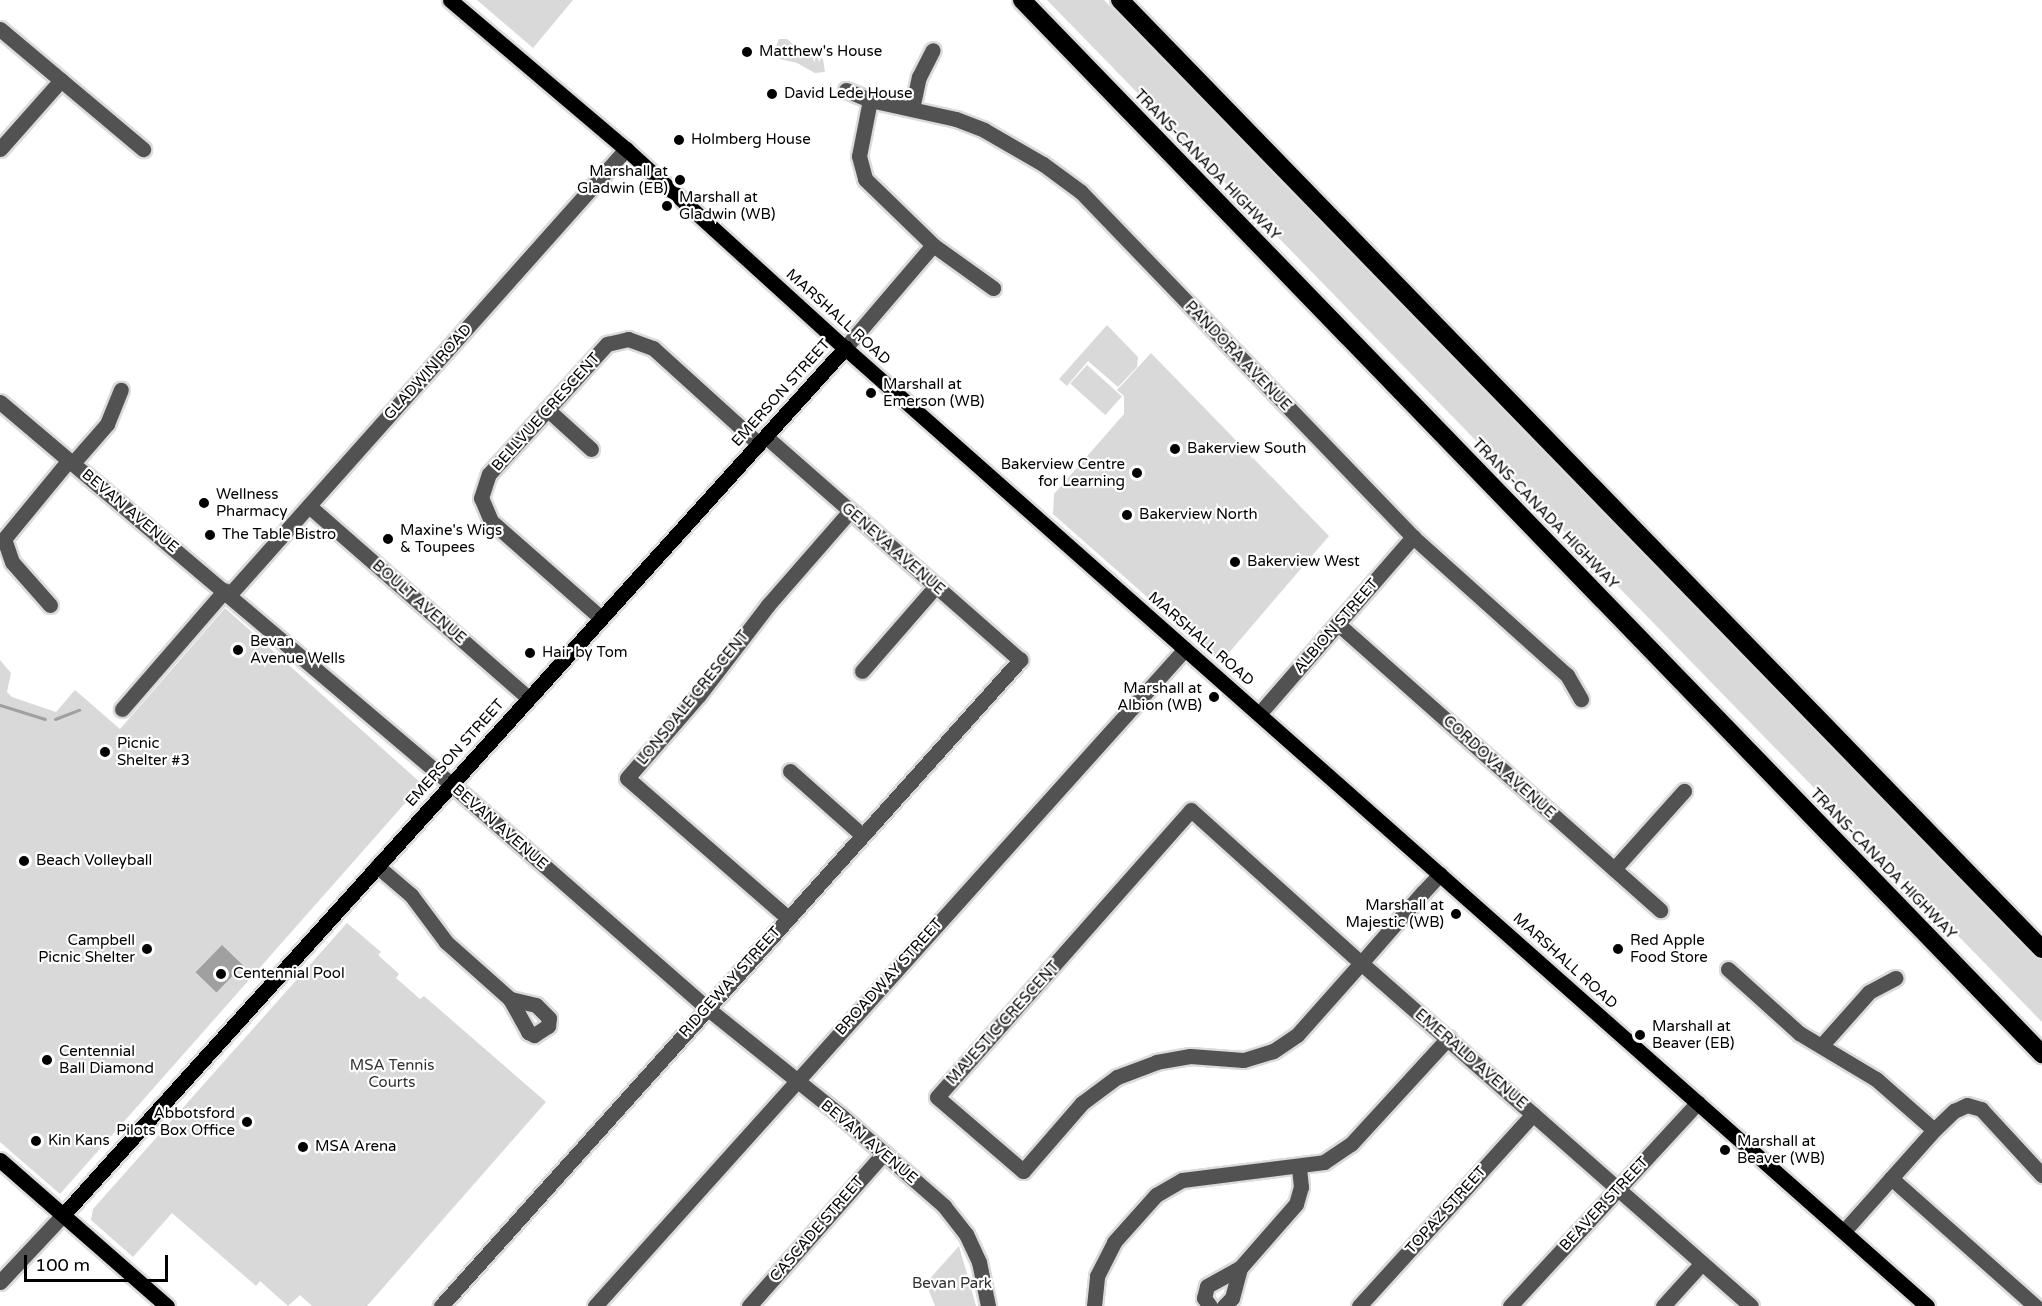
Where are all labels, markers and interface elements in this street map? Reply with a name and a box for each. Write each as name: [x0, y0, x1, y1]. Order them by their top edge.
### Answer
place label: Matthew's House: [759, 43, 882, 61]
marker: Matthew's House: [740, 45, 754, 59]
place label: David Lede House: [784, 85, 913, 103]
street label: TRANS-CANADA HIGHWAY: [1130, 86, 1284, 244]
marker: David Lede House: [765, 87, 779, 101]
place label: Holmberg House: [691, 131, 811, 149]
marker: Holmberg House: [672, 133, 686, 147]
place label: Marshall at Gladwin (EB): [577, 162, 668, 197]
marker: Marshall at Gladwin (EB): [673, 173, 687, 187]
place label: Marshall at Gladwin (WB): [679, 188, 775, 223]
marker: Marshall at Gladwin (WB): [660, 199, 674, 213]
street label: MARSHALL ROAD: [782, 265, 894, 369]
street label: PANDORA AVENUE: [1181, 297, 1295, 415]
street label: GLADWIN ROAD: [380, 320, 476, 424]
street label: EMERSON STREET: [728, 336, 834, 450]
street label: BELLVUE CRESCENT: [488, 349, 604, 475]
place label: Marshall at Emerson (WB): [883, 375, 985, 410]
marker: Marshall at Emerson (WB): [864, 386, 878, 400]
street label: TRANS-CANADA HIGHWAY: [1468, 435, 1622, 593]
place label: Bakerview South: [1187, 440, 1306, 458]
marker: Bakerview South: [1168, 442, 1182, 456]
place label: Bakerview Centre for Learning: [1001, 455, 1125, 490]
street label: BEVAN AVENUE: [78, 465, 182, 557]
marker: Bakerview Centre for Learning: [1130, 466, 1144, 480]
place label: Wellness Pharmacy: [216, 485, 288, 520]
marker: Wellness Pharmacy: [197, 496, 211, 510]
street label: GENEVA AVENUE: [838, 499, 948, 599]
place label: Bakerview North: [1139, 506, 1258, 524]
marker: Bakerview North: [1120, 508, 1134, 522]
place label: Maxine's Wigs & Toupees: [400, 521, 502, 556]
place label: The Table Bistro: [222, 526, 336, 544]
marker: The Table Bistro: [203, 528, 217, 542]
marker: Maxine's Wigs & Toupees: [381, 532, 395, 546]
place label: Bakerview West: [1247, 553, 1360, 571]
marker: Bakerview West: [1228, 555, 1242, 569]
street label: BOULT AVENUE: [369, 556, 469, 648]
street label: ALBION STREET: [1290, 575, 1382, 677]
street label: MARSHALL ROAD: [1144, 588, 1258, 690]
street label: LONSDALE CRESCENT: [633, 627, 753, 769]
place label: Bevan Avenue Wells: [250, 632, 345, 667]
marker: Bevan Avenue Wells: [231, 643, 245, 657]
place label: Hair by Tom: [542, 644, 628, 662]
marker: Hair by Tom: [523, 646, 537, 660]
place label: Marshall at Albion (WB): [1117, 679, 1202, 714]
marker: Marshall at Albion (WB): [1207, 690, 1221, 704]
street label: EMERSON STREET: [402, 696, 508, 810]
street label: CORDOVA AVENUE: [1439, 712, 1559, 822]
place label: Picnic Shelter #3: [117, 734, 190, 769]
marker: Picnic Shelter #3: [98, 745, 112, 759]
street label: BEVAN AVENUE: [449, 781, 551, 873]
street label: TRANS-CANADA HIGHWAY: [1806, 785, 1960, 943]
place label: Beach Volleyball: [36, 852, 152, 870]
marker: Beach Volleyball: [17, 854, 31, 868]
place label: Marshall at Majestic (WB): [1346, 896, 1444, 931]
marker: Marshall at Majestic (WB): [1449, 907, 1463, 921]
street label: MARSHALL ROAD: [1509, 909, 1621, 1013]
street label: BROADWAY STREET: [832, 915, 946, 1039]
street label: RIDGEWAY STREET: [676, 923, 784, 1041]
place label: Campbell Picnic Shelter: [38, 931, 135, 966]
place label: Red Apple Food Store: [1630, 931, 1708, 966]
marker: Campbell Picnic Shelter: [140, 942, 154, 956]
marker: Red Apple Food Store: [1611, 942, 1625, 956]
street label: MAJESTIC CRESCENT: [943, 958, 1063, 1088]
place label: Centennial Pool: [233, 965, 345, 983]
marker: Centennial Pool: [214, 967, 228, 981]
street label: EMERALD AVENUE: [1411, 1005, 1531, 1113]
place label: Marshall at Beaver (EB): [1652, 1017, 1734, 1052]
marker: Marshall at Beaver (EB): [1633, 1028, 1647, 1042]
place label: Centennial Ball Diamond: [59, 1042, 154, 1077]
marker: Centennial Ball Diamond: [40, 1053, 54, 1067]
park label: MSA Tennis Courts: [350, 1056, 434, 1091]
street label: BEVAN AVENUE: [817, 1096, 921, 1188]
place label: Abbotsford Pilots Box Office: [116, 1104, 235, 1139]
marker: Abbotsford Pilots Box Office: [240, 1115, 254, 1129]
place label: Kin Kans: [48, 1132, 110, 1150]
place label: Marshall at Beaver (WB): [1737, 1132, 1825, 1167]
marker: Kin Kans: [29, 1134, 43, 1148]
place label: MSA Arena: [315, 1138, 396, 1156]
marker: MSA Arena: [296, 1140, 310, 1154]
marker: Marshall at Beaver (WB): [1718, 1143, 1732, 1157]
street label: BEAVER STREET: [1556, 1153, 1652, 1255]
street label: TOPAZ STREET: [1402, 1162, 1490, 1258]
street label: CASCADE STREET: [766, 1173, 868, 1285]
scale bar: [27, 1243, 171, 1281]
text: 100 m: [35, 1254, 90, 1276]
park label: Bevan Park: [912, 1275, 992, 1293]

